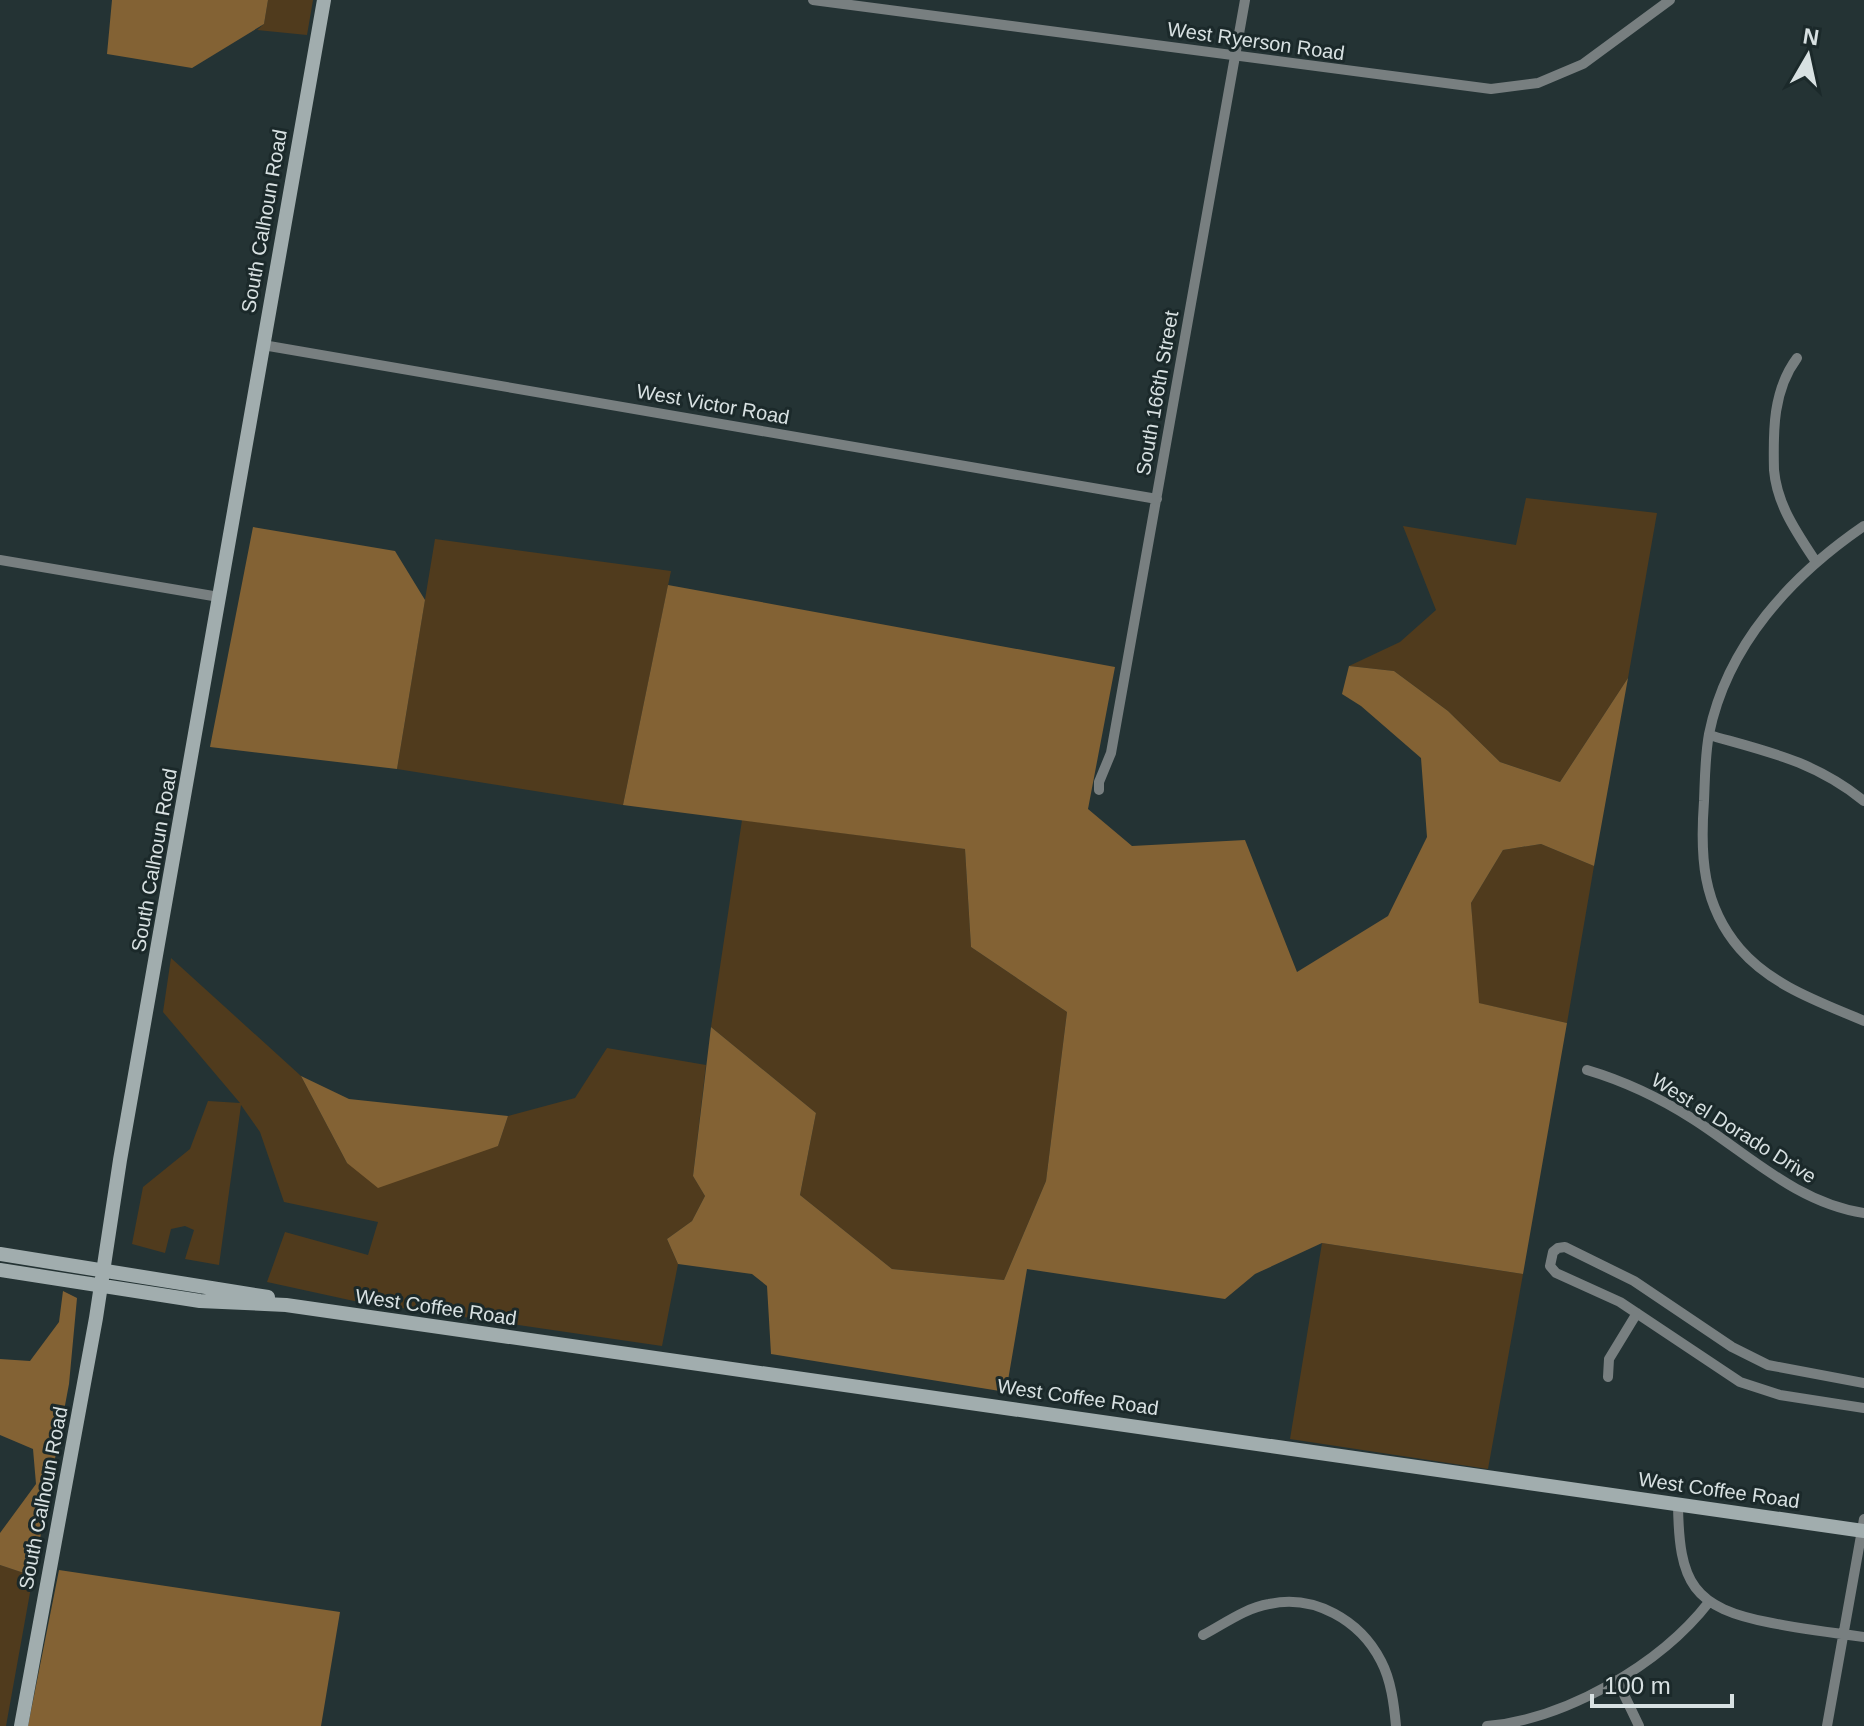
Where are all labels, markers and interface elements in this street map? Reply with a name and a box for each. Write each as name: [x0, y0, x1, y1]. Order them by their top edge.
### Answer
north arrow: [1768, 16, 1848, 96]
street label: West Ryerson Road: [1166, 18, 1346, 64]
text: N: [1801, 23, 1821, 50]
street label: South Calhoun Road: [237, 128, 291, 314]
street label: South 166th Street: [1132, 309, 1182, 477]
street label: West Victor Road: [635, 380, 791, 428]
street label: South Calhoun Road: [127, 767, 181, 953]
street label: West el Dorado Drive: [1648, 1068, 1820, 1188]
street label: West Coffee Road: [354, 1285, 518, 1329]
street label: West Coffee Road: [996, 1375, 1160, 1419]
street label: South Calhoun Road: [14, 1405, 72, 1591]
street label: West Coffee Road: [1637, 1468, 1801, 1512]
scale bar: [1592, 1658, 1732, 1708]
text: 100 m: [1604, 1672, 1671, 1699]

